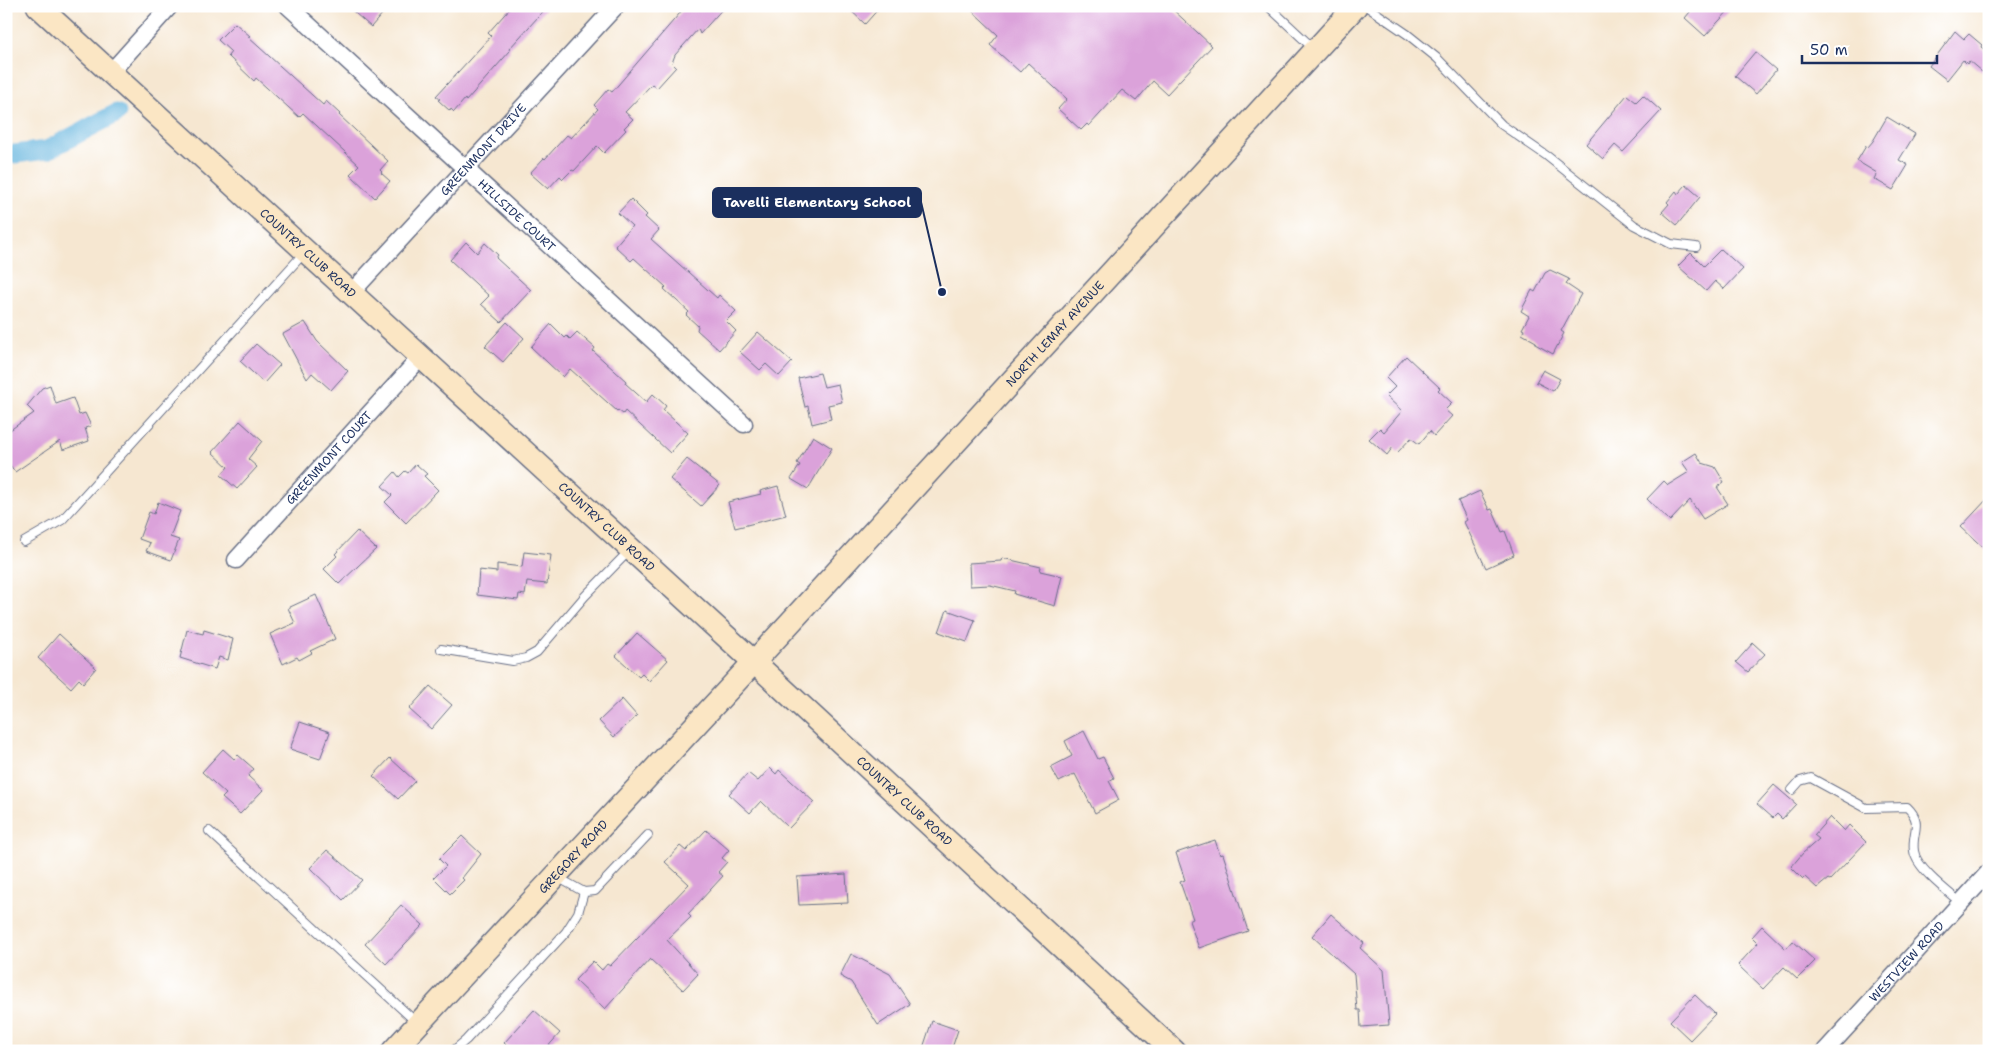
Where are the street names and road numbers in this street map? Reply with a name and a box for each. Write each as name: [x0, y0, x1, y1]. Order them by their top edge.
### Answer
street label: GREENMONT DRIVE: [437, 100, 530, 199]
street label: HILLSIDE COURT: [474, 176, 559, 256]
street label: COUNTRY CLUB ROAD: [256, 205, 360, 302]
street label: NORTH LEMAY AVENUE: [1002, 278, 1108, 390]
street label: GREENMONT COURT: [282, 408, 376, 508]
street label: COUNTRY CLUB ROAD: [555, 479, 658, 575]
street label: COUNTRY CLUB ROAD: [853, 753, 956, 850]
street label: GREGORY ROAD: [535, 816, 612, 897]
street label: WESTVIEW ROAD: [1866, 918, 1948, 1005]

